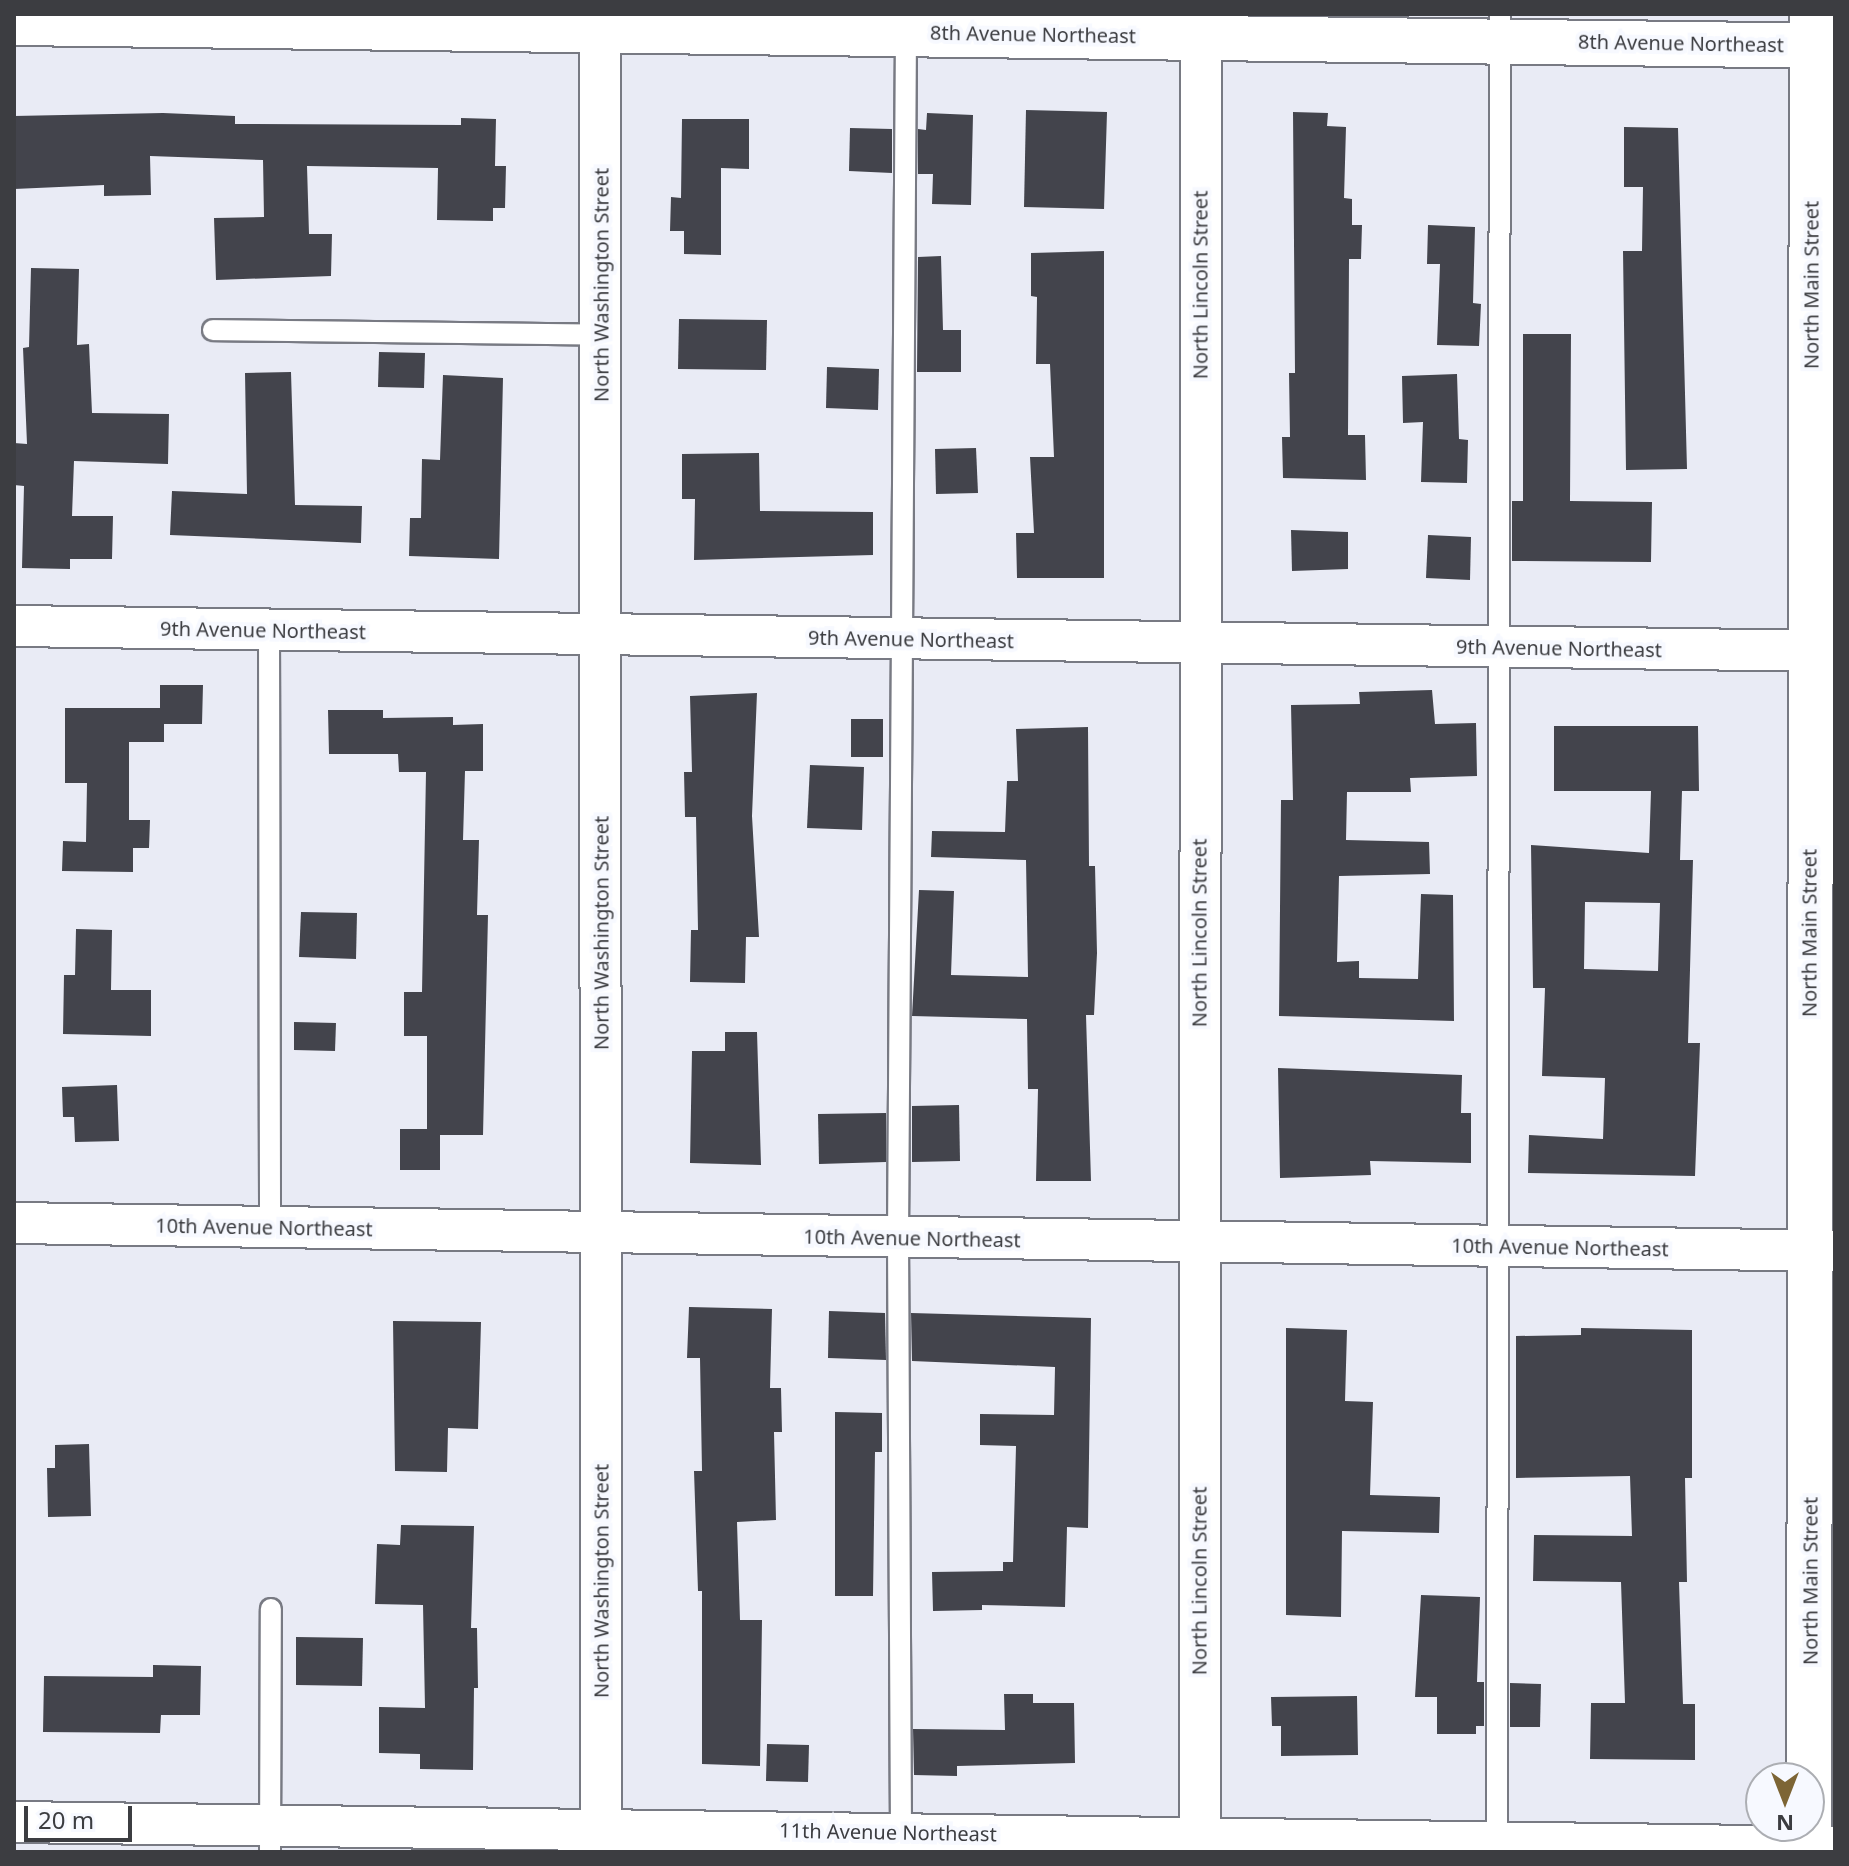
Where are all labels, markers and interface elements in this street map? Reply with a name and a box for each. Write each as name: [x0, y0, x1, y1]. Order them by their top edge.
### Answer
street label: 8th Avenue Northeast: [930, 20, 1136, 48]
street label: 8th Avenue Northeast: [1578, 29, 1784, 57]
street label: North Washington Street: [589, 168, 613, 402]
street label: North Lincoln Street: [1188, 191, 1212, 379]
street label: North Main Street: [1799, 201, 1823, 369]
street label: 9th Avenue Northeast: [160, 616, 366, 644]
street label: 9th Avenue Northeast: [808, 625, 1014, 653]
street label: 9th Avenue Northeast: [1456, 634, 1662, 662]
street label: North Washington Street: [589, 816, 613, 1050]
street label: North Lincoln Street: [1187, 839, 1211, 1027]
street label: North Main Street: [1797, 849, 1821, 1017]
street label: 10th Avenue Northeast: [155, 1213, 373, 1241]
street label: 10th Avenue Northeast: [803, 1224, 1021, 1252]
street label: 10th Avenue Northeast: [1451, 1233, 1669, 1261]
street label: North Washington Street: [589, 1464, 613, 1698]
street label: North Lincoln Street: [1187, 1487, 1211, 1675]
street label: North Main Street: [1798, 1497, 1822, 1665]
north arrow: [1745, 1762, 1825, 1842]
scale bar: [28, 1790, 136, 1840]
text: 20 m: [38, 1803, 94, 1836]
text: N: [1776, 1809, 1794, 1839]
street label: 11th Avenue Northeast: [779, 1818, 997, 1846]

